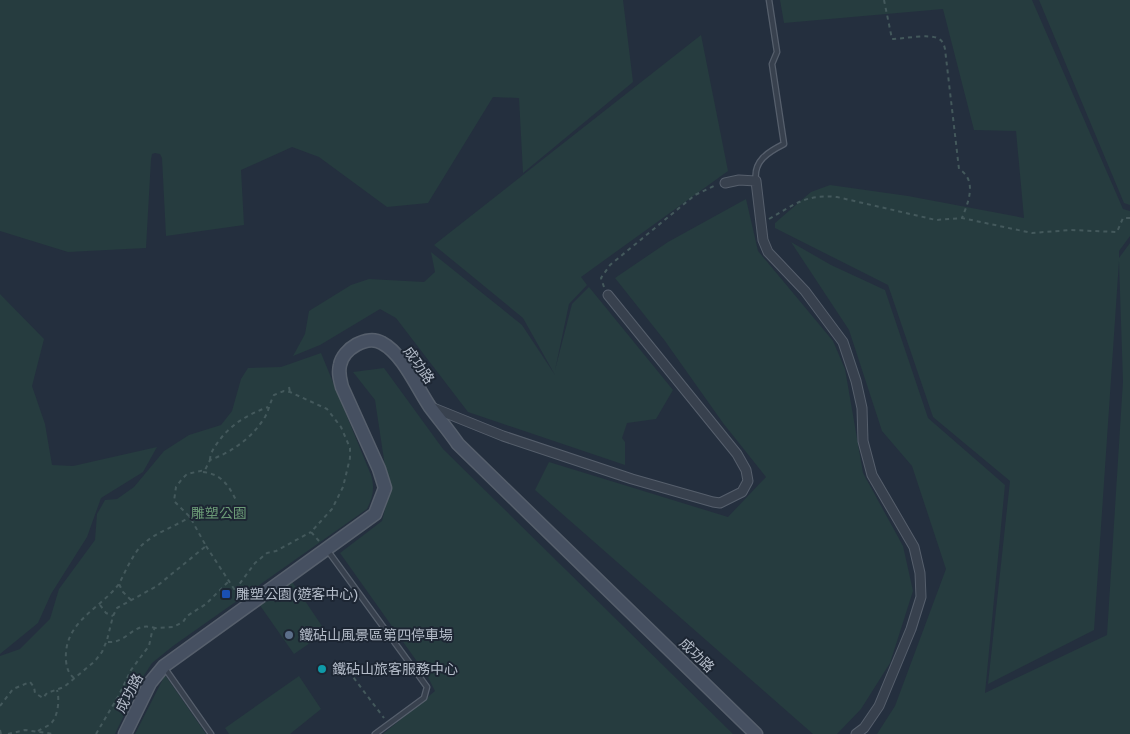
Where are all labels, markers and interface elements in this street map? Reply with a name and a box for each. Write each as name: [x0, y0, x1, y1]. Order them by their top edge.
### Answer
street label: 成功路: [400, 343, 438, 387]
park label: 雕塑公園: [191, 504, 247, 521]
place label: 雕塑公園(遊客中心): [236, 585, 359, 602]
marker: 雕塑公園(遊客中心): [220, 588, 232, 600]
place label: 鐵砧山風景區第四停車場: [299, 626, 453, 643]
marker: 鐵砧山風景區第四停車場: [283, 629, 295, 641]
street label: 成功路: [676, 634, 718, 675]
place label: 鐵砧山旅客服務中心: [332, 660, 458, 677]
marker: 鐵砧山旅客服務中心: [316, 663, 328, 675]
street label: 成功路: [111, 670, 146, 715]

